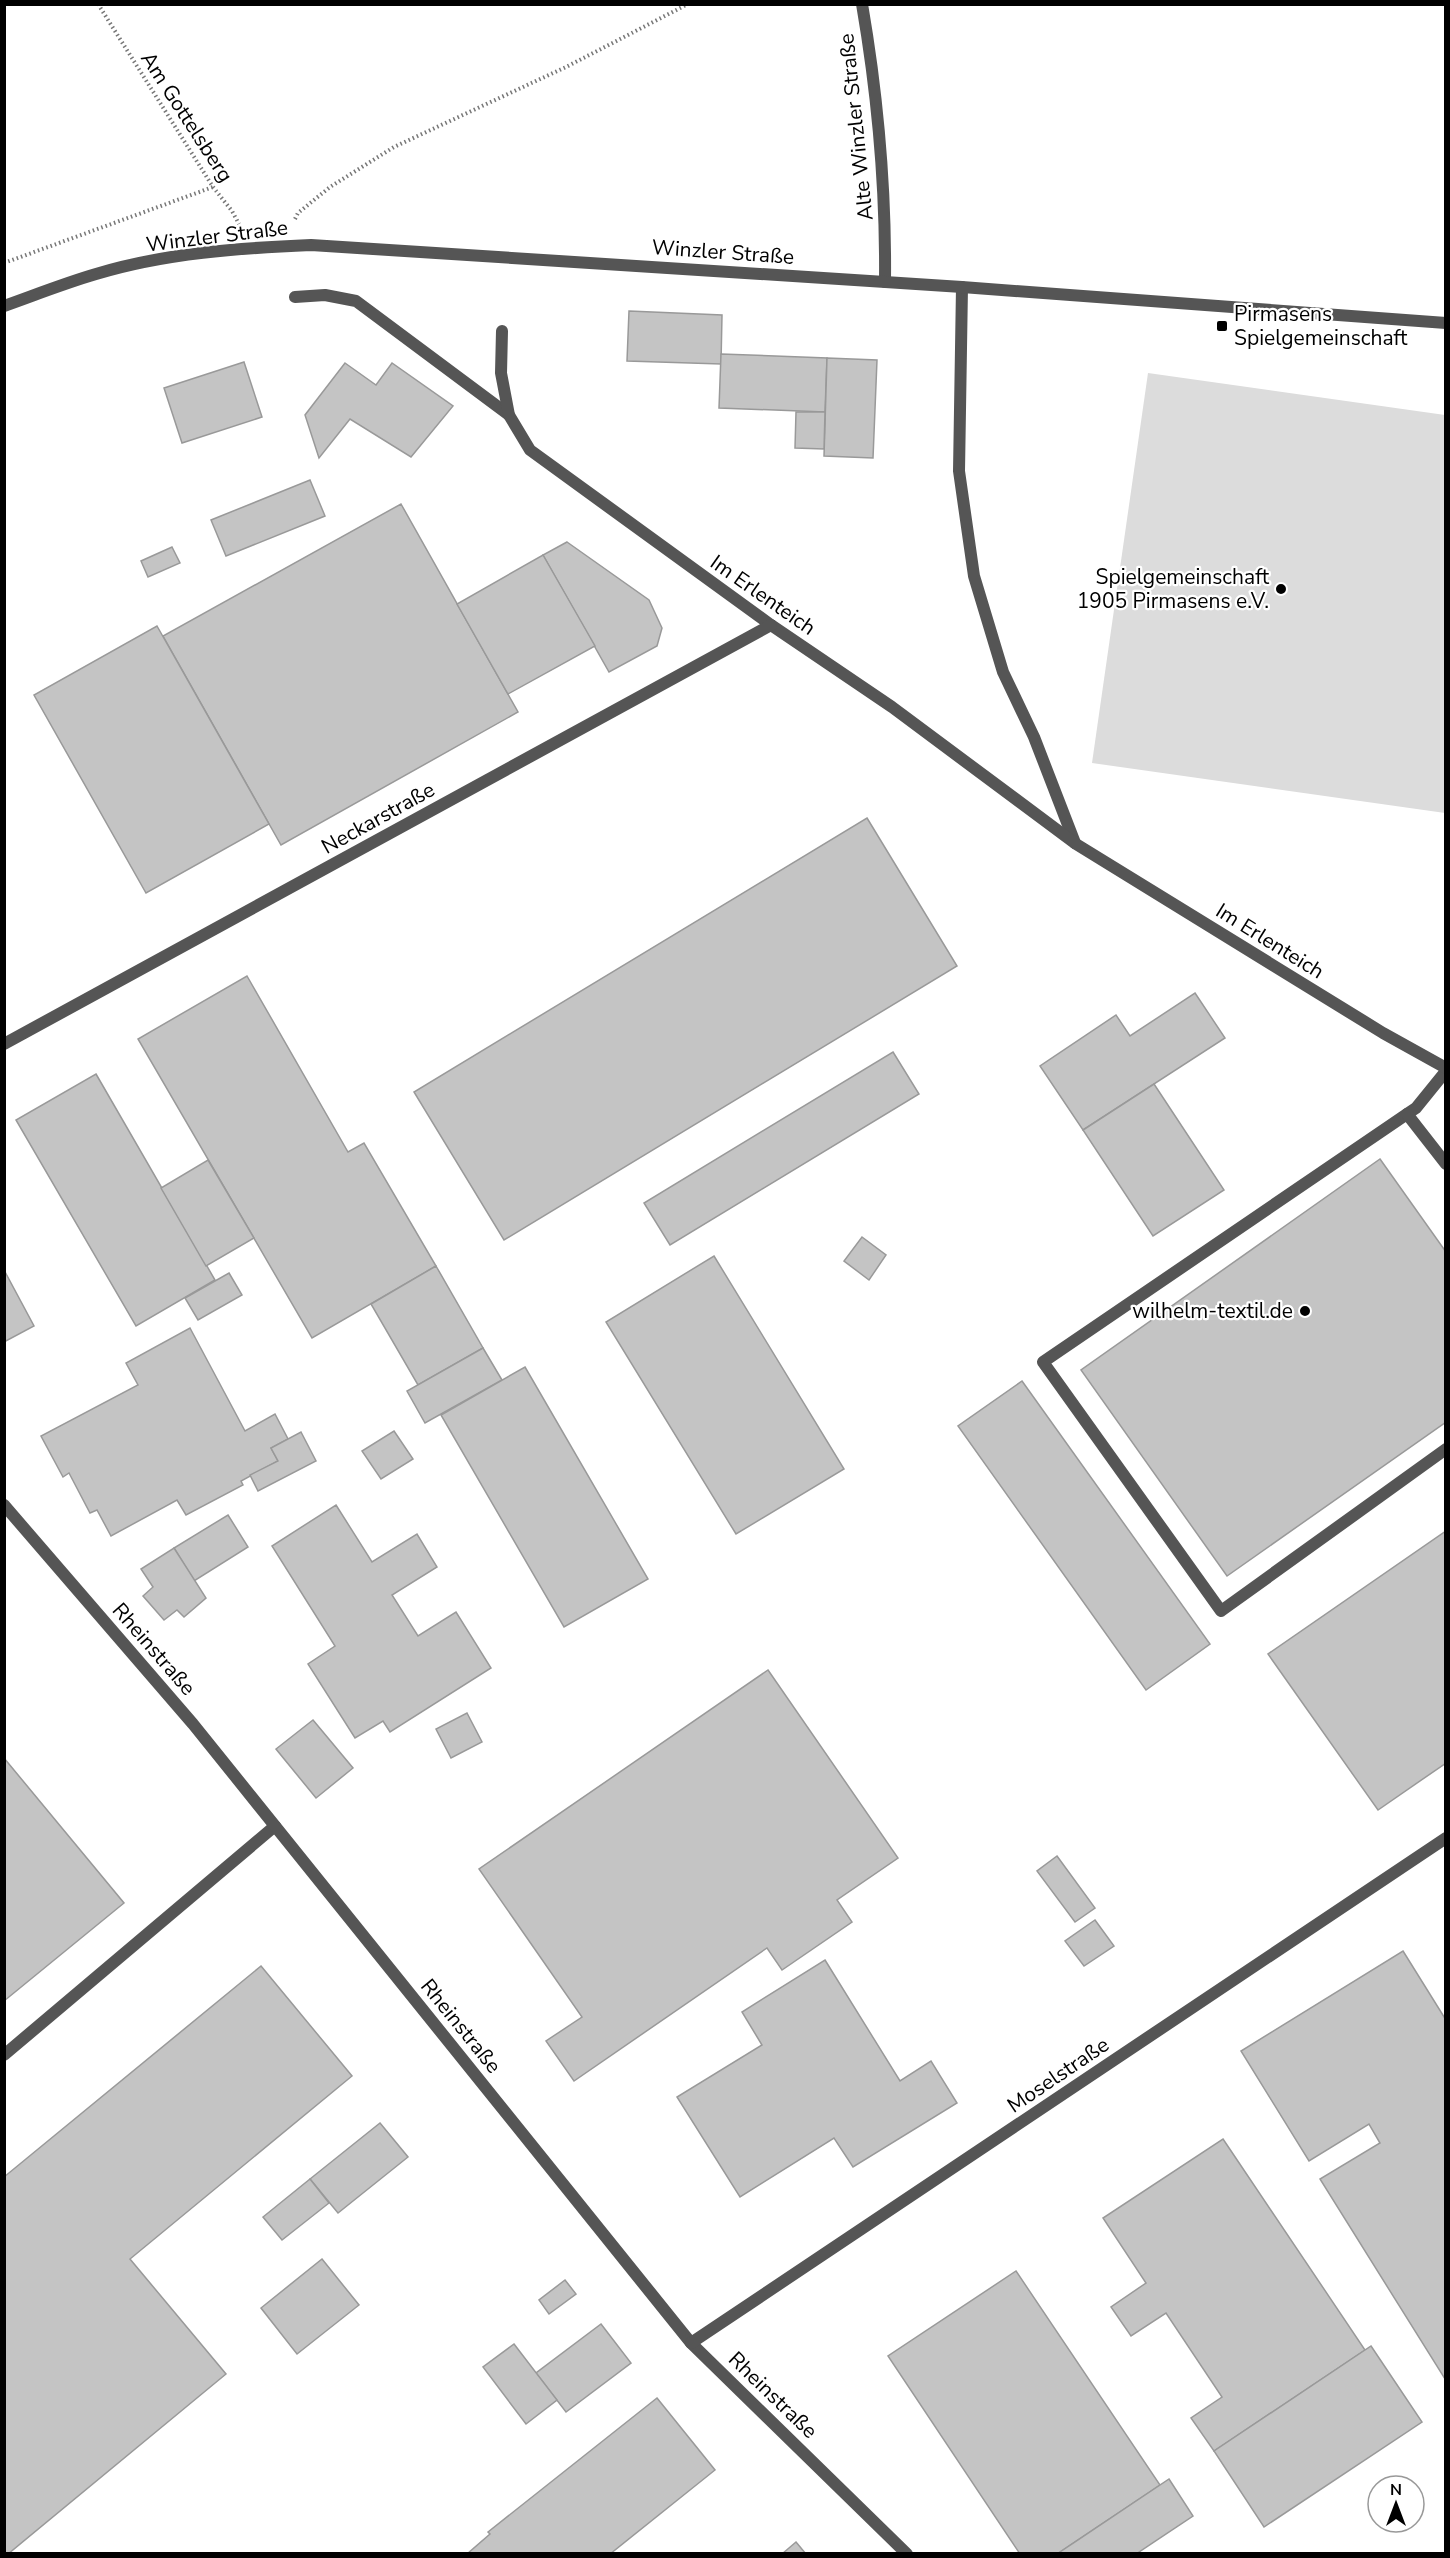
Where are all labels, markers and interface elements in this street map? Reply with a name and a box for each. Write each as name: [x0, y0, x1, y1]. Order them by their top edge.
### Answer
street label: Alte Winzler Straße: [832, 32, 880, 222]
street label: Am Gottelsberg: [134, 46, 240, 188]
street label: Winzler Straße: [144, 213, 290, 259]
street label: Winzler Straße: [651, 233, 795, 271]
place label: Pirmasens Spielgemeinschaft: [1234, 300, 1408, 352]
marker: Pirmasens Spielgemeinschaft: [1215, 319, 1229, 333]
street label: Im Erlenteich: [705, 548, 821, 642]
place label: Spielgemeinschaft 1905 Pirmasens e.V.: [1077, 563, 1270, 615]
marker: Spielgemeinschaft 1905 Pirmasens e.V.: [1274, 582, 1288, 596]
street label: Neckarstraße: [316, 775, 440, 861]
street label: Im Erlenteich: [1211, 897, 1329, 985]
place label: wilhelm-textil.de: [1132, 1297, 1293, 1325]
marker: wilhelm-textil.de: [1298, 1304, 1312, 1318]
street label: Rheinstraße: [106, 1597, 202, 1701]
street label: Rheinstraße: [414, 1973, 508, 2079]
street label: Moselstraße: [1002, 2031, 1114, 2119]
street label: Rheinstraße: [722, 2345, 824, 2445]
north arrow: [1366, 2474, 1426, 2534]
text: N: [1390, 2479, 1402, 2501]

